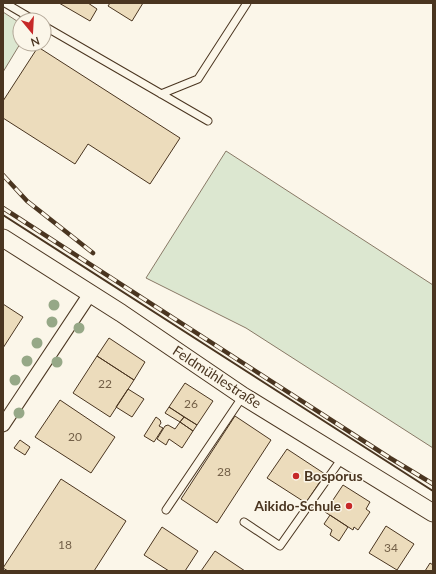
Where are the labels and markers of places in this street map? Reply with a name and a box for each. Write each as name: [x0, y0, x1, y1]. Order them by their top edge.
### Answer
place label: Bosporus: [304, 467, 363, 484]
marker: Bosporus: [291, 471, 301, 481]
place label: Aikido-Schule: [253, 497, 342, 514]
marker: Aikido-Schule: [344, 501, 354, 511]

